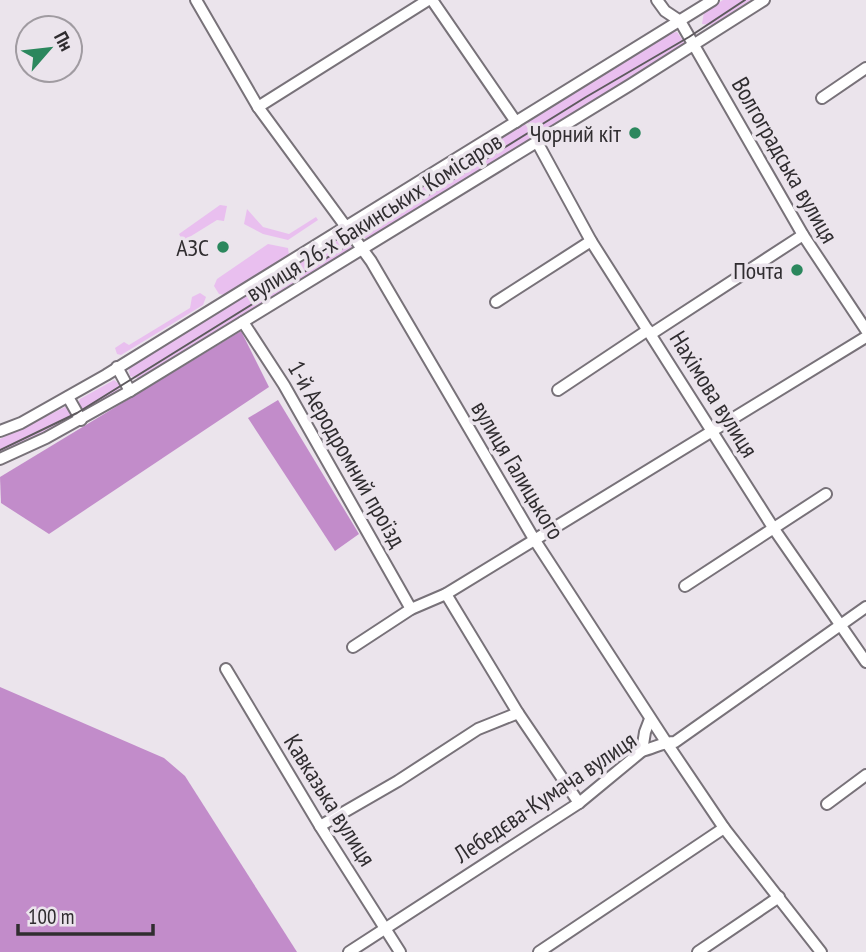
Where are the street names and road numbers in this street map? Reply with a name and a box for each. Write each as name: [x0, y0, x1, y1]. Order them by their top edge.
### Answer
street label: Волгоградська вулиця: [725, 72, 845, 248]
street label: вулиця 26-х Бакинських Комісаров: [240, 125, 508, 309]
street label: Нахімова вулиця: [663, 325, 765, 463]
street label: 1-й Аеродромний проїзд: [281, 355, 413, 553]
street label: вулиця Галицького: [464, 395, 572, 545]
street label: Лебедєва-Кумача вулиця: [447, 725, 642, 870]
street label: Кавказька вулиця: [277, 728, 383, 872]

